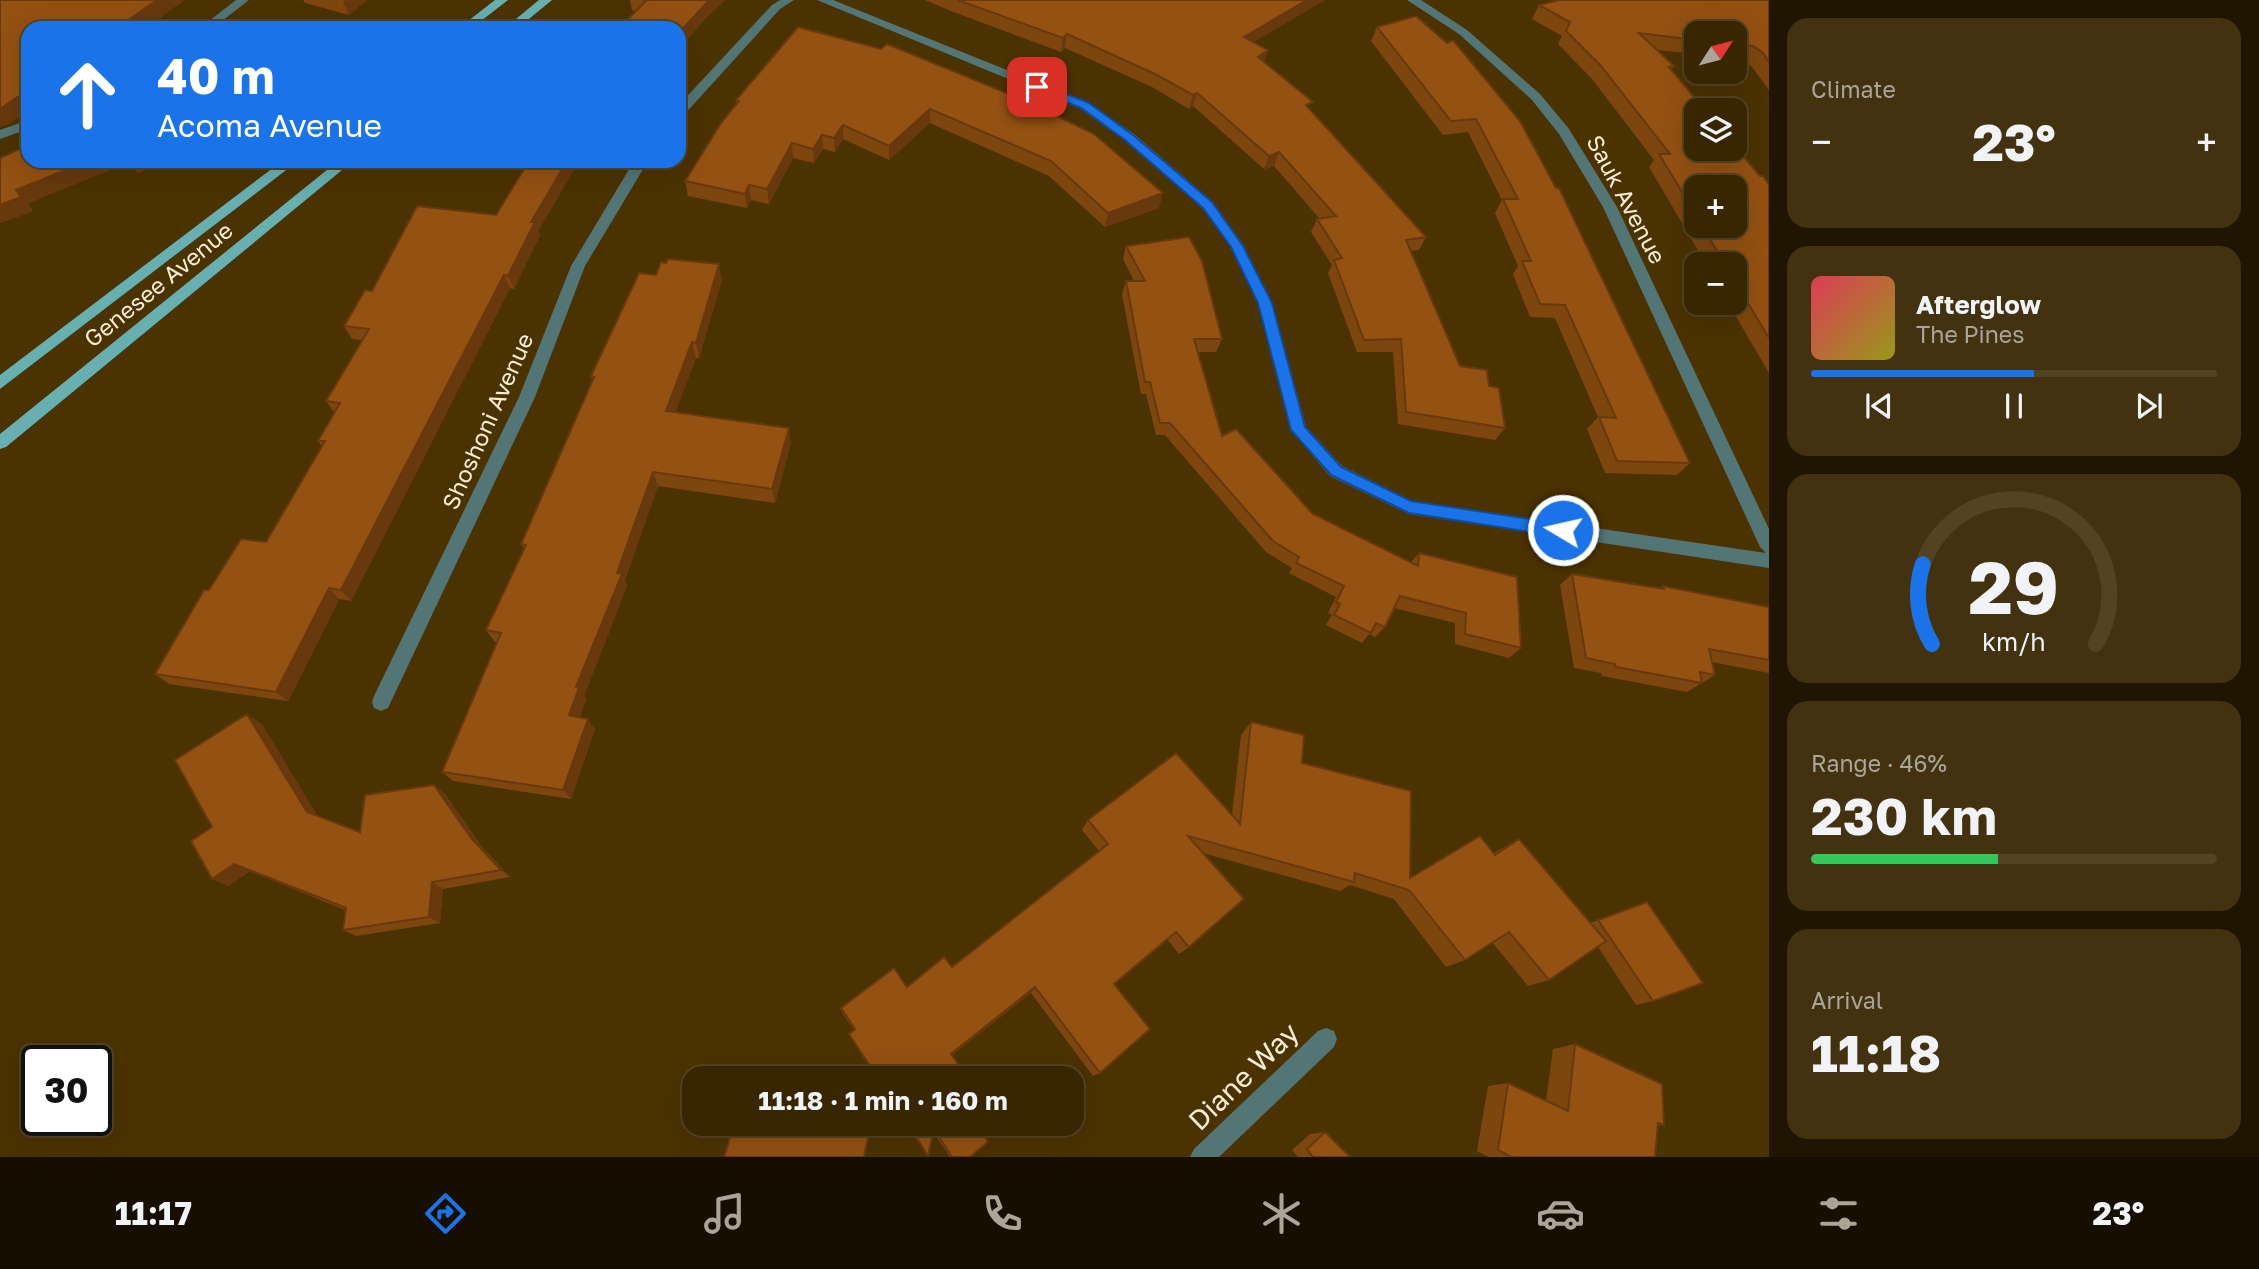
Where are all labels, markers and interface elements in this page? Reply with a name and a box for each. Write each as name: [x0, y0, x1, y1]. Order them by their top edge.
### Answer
north arrow: [1684, 21, 1746, 84]
map controls: [1684, 21, 1747, 315]
text: 40 m: [157, 46, 275, 105]
icon: ahead: [42, 49, 133, 140]
pin: [1007, 57, 1067, 117]
icon: arrive: [1018, 68, 1056, 106]
text: Climate: [1811, 75, 1896, 103]
button: layers: [1684, 98, 1747, 161]
text: Acoma Avenue: [157, 106, 382, 144]
text: 23°: [1972, 110, 2056, 172]
text: −: [1811, 119, 1832, 164]
text: +: [2196, 119, 2217, 164]
street label: Sauk Avenue: [1581, 130, 1673, 268]
button: +: [1684, 175, 1747, 238]
street label: Genesee Avenue: [78, 216, 238, 352]
button: −: [1684, 252, 1747, 315]
text: Afterglow: [1916, 289, 2041, 320]
text: The Pines: [1916, 320, 2024, 348]
street label: Shoshoni Avenue: [436, 328, 538, 514]
icon: previous: [1860, 387, 1898, 425]
icon: pause: [1995, 387, 2033, 425]
icon: next: [2130, 387, 2168, 425]
position arrow: [1526, 493, 1600, 567]
text: 29: [1969, 544, 2059, 631]
text: km/h: [1982, 626, 2046, 657]
text: Range · 46%: [1811, 749, 1947, 777]
text: 230 km: [1811, 784, 1997, 846]
text: Arrival: [1811, 986, 1883, 1014]
street label: Diane Way: [1181, 1015, 1305, 1137]
text: 11:18: [1811, 1021, 1941, 1083]
speed limit sign: 30: [21, 1045, 112, 1136]
text: 11:18 · 1 min · 160 m: [758, 1085, 1008, 1116]
icon: directions: [421, 1189, 470, 1238]
icon: music: [700, 1189, 749, 1238]
icon: phone: [978, 1189, 1027, 1238]
icon: climate: [1257, 1189, 1306, 1238]
icon: car: [1536, 1189, 1585, 1238]
icon: filters: [1814, 1189, 1863, 1238]
text: 11:17: [115, 1194, 192, 1232]
text: 23°: [2093, 1194, 2144, 1232]

